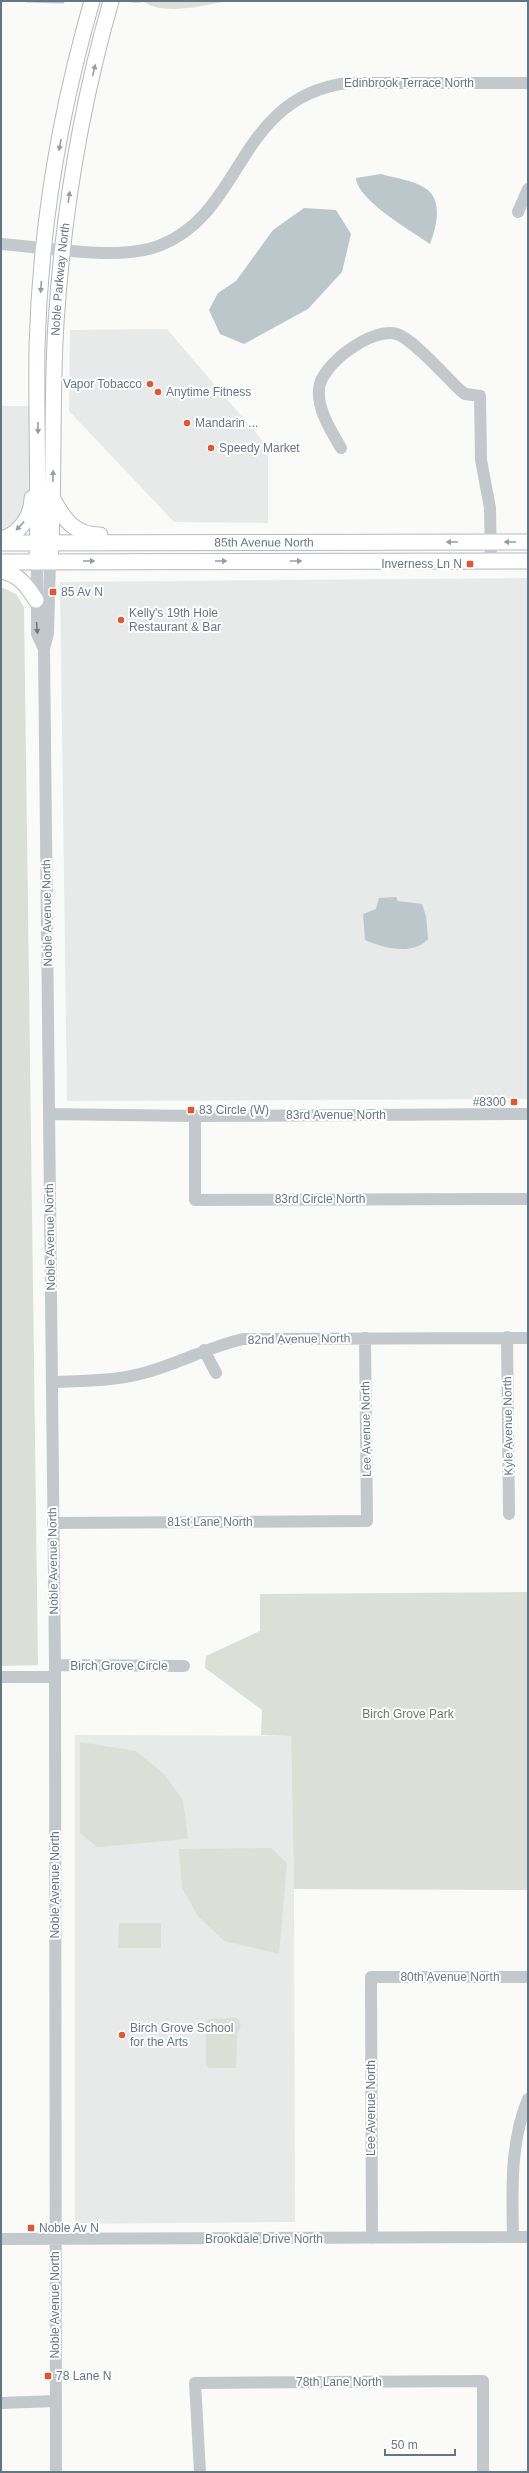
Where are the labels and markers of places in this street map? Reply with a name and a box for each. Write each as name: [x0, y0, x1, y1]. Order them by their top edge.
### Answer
place label: Vapor Tobacco: [63, 377, 142, 391]
marker: Vapor Tobacco: [145, 379, 155, 389]
place label: Anytime Fitness: [166, 385, 251, 399]
marker: Anytime Fitness: [153, 387, 163, 397]
place label: Mandarin ...: [195, 416, 258, 430]
marker: Mandarin ...: [182, 418, 192, 428]
place label: Speedy Market: [219, 441, 300, 455]
marker: Speedy Market: [206, 443, 216, 453]
place label: Inverness Ln N: [381, 557, 462, 571]
marker: Inverness Ln N: [465, 559, 475, 569]
place label: 85 Av N: [61, 585, 103, 599]
marker: 85 Av N: [48, 587, 58, 597]
place label: Kelly's 19th Hole Restaurant & Bar: [129, 606, 221, 634]
marker: Kelly's 19th Hole Restaurant & Bar: [116, 615, 126, 625]
place label: #8300: [473, 1095, 506, 1109]
marker: #8300: [509, 1097, 519, 1107]
place label: 83 Circle (W): [199, 1103, 269, 1117]
marker: 83 Circle (W): [186, 1105, 196, 1115]
place label: Birch Grove School for the Arts: [130, 2021, 233, 2049]
marker: Birch Grove School for the Arts: [117, 2030, 127, 2040]
place label: Noble Av N: [39, 2221, 99, 2235]
marker: Noble Av N: [26, 2223, 36, 2233]
place label: 78 Lane N: [56, 2369, 111, 2383]
marker: 78 Lane N: [43, 2371, 53, 2381]

